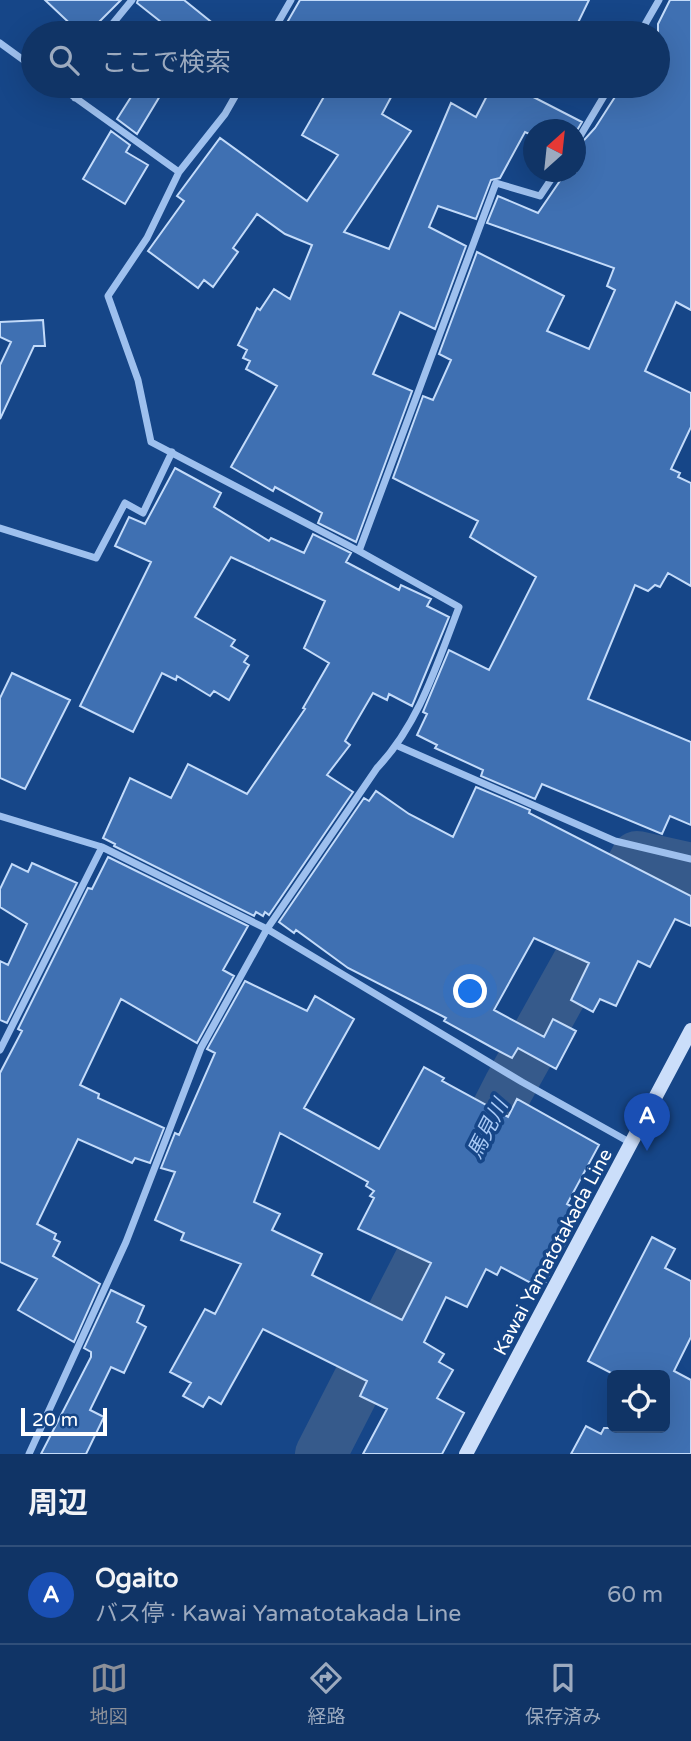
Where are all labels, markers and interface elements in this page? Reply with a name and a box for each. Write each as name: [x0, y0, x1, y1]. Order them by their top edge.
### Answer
search box: [21, 21, 670, 98]
icon: search: [45, 41, 83, 79]
text: ここで検索: [101, 47, 231, 78]
north arrow: [523, 119, 586, 182]
your location: [453, 974, 487, 1008]
water label: 馬見川: [463, 1093, 514, 1163]
pin: A: [624, 1093, 670, 1151]
street label: Kawai Yamatotakada Line: [489, 1145, 617, 1359]
map controls: [607, 1370, 670, 1433]
button: locate: [607, 1370, 670, 1433]
scale bar: [21, 1405, 107, 1437]
text: 20 m: [32, 1409, 78, 1431]
text: 周辺: [28, 1485, 88, 1522]
text: Ogaito: [95, 1563, 179, 1594]
text: A: [42, 1581, 60, 1609]
text: 60 m: [607, 1581, 663, 1609]
text: バス停 · Kawai Yamatotakada Line: [95, 1600, 461, 1628]
tab: 地図: [90, 1659, 128, 1728]
tab: 経路: [307, 1659, 345, 1728]
tab: 保存済み: [525, 1659, 601, 1728]

